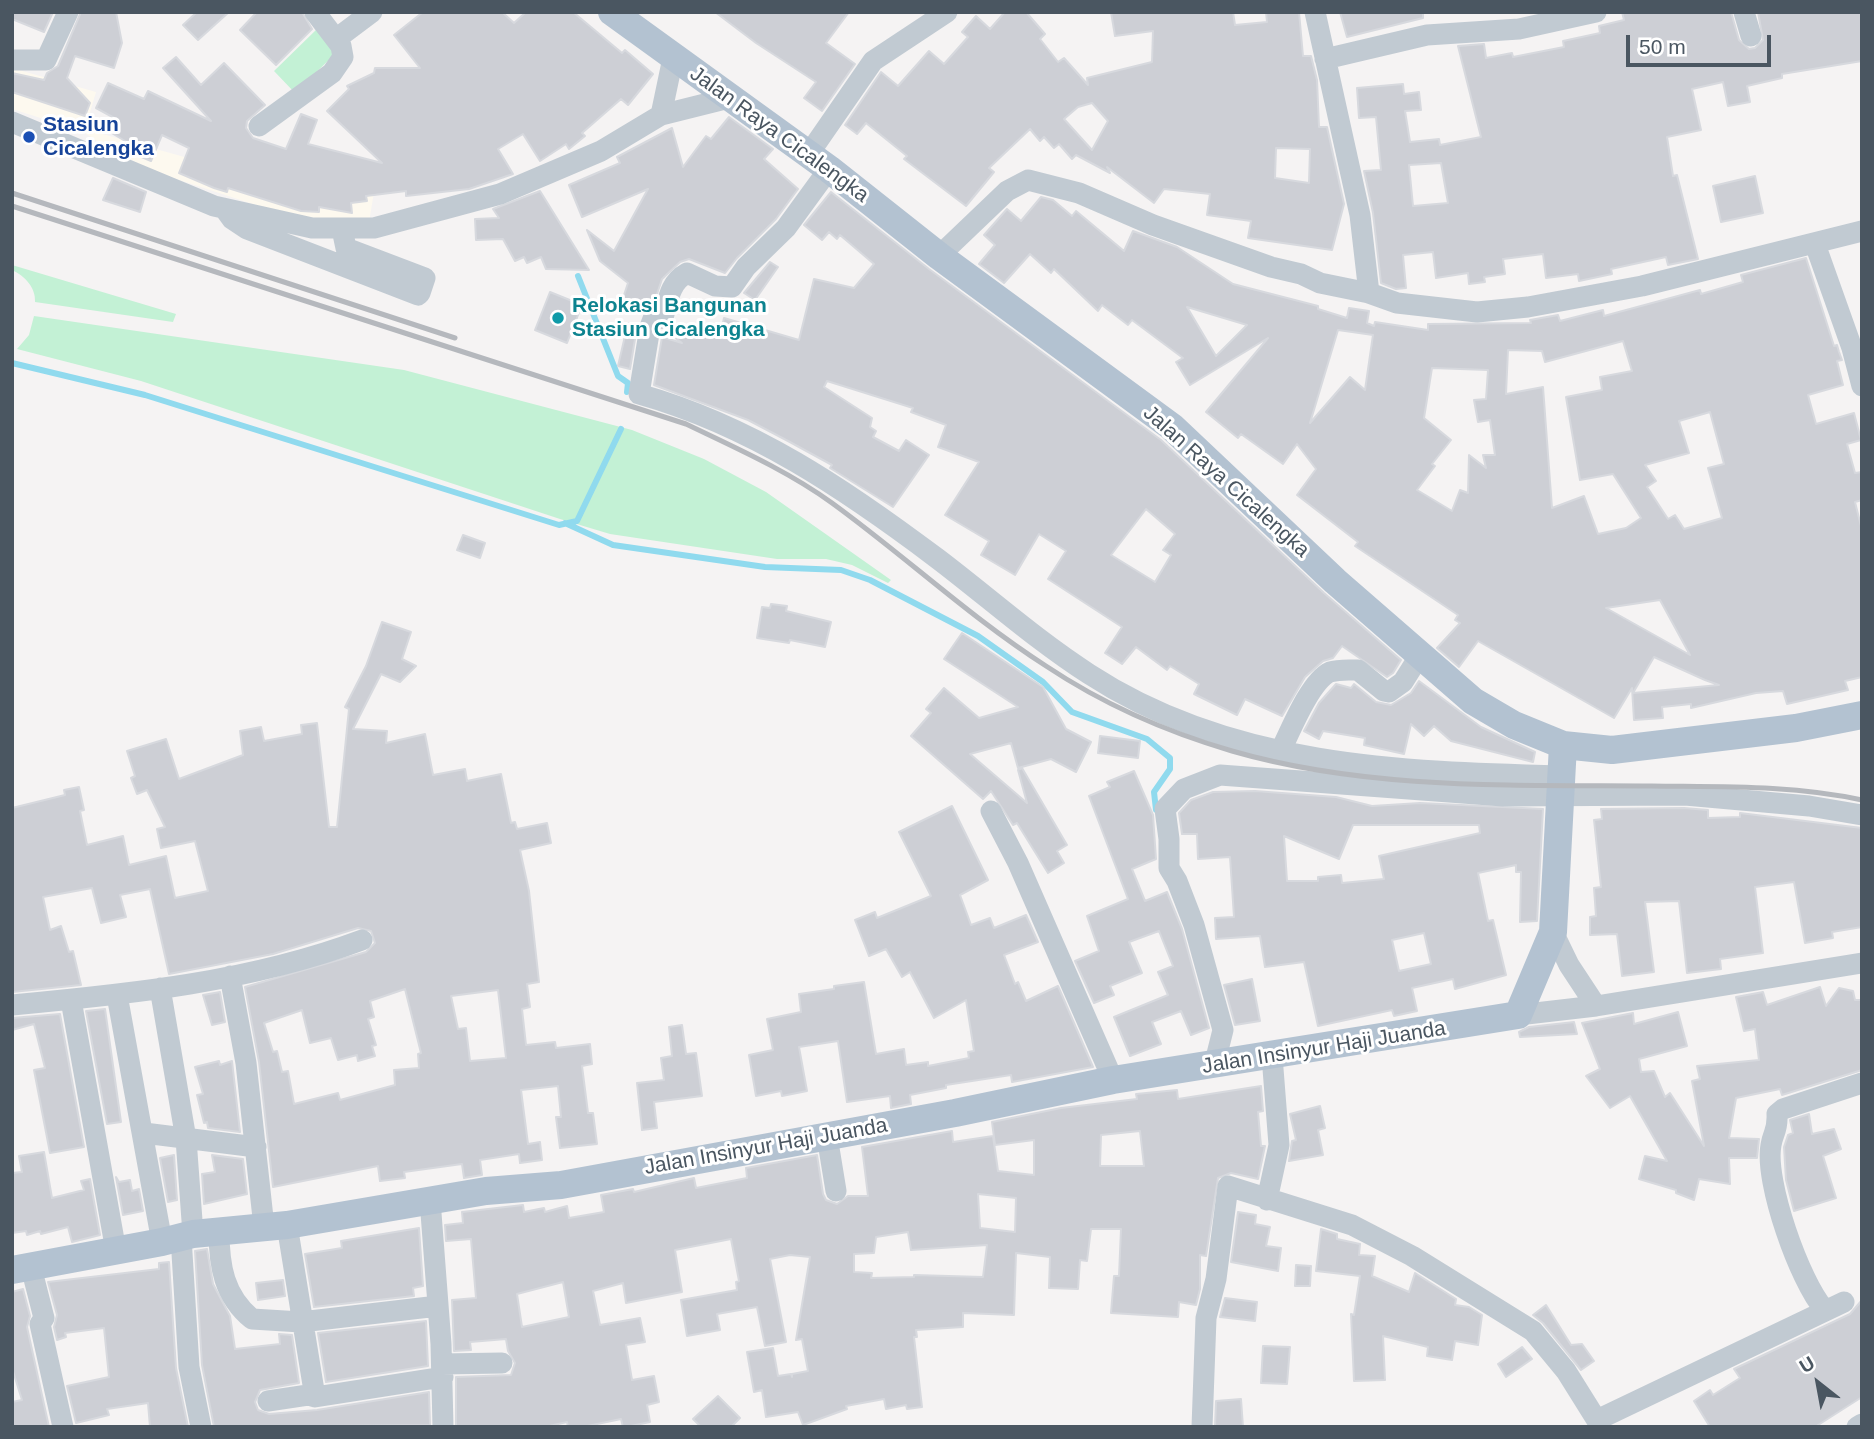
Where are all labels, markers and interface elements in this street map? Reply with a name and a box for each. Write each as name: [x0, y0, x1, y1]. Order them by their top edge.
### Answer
scale bar: [1629, 21, 1774, 65]
text: 50 m: [1639, 35, 1686, 58]
street label: Jalan Raya Cicalengka: [685, 62, 873, 208]
place label: Stasiun Cicalengka: [43, 112, 154, 162]
marker: Stasiun Cicalengka: [21, 129, 37, 145]
place label: Relokasi Bangunan Stasiun Cicalengka: [572, 293, 767, 343]
marker: Relokasi Bangunan Stasiun Cicalengka: [550, 310, 566, 326]
street label: Jalan Raya Cicalengka: [1138, 401, 1314, 563]
street label: Jalan Insinyur Haji Juanda: [1200, 1016, 1448, 1080]
street label: Jalan Insinyur Haji Juanda: [643, 1113, 889, 1181]
north arrow: [1783, 1348, 1853, 1418]
text: U: [1796, 1352, 1818, 1377]

